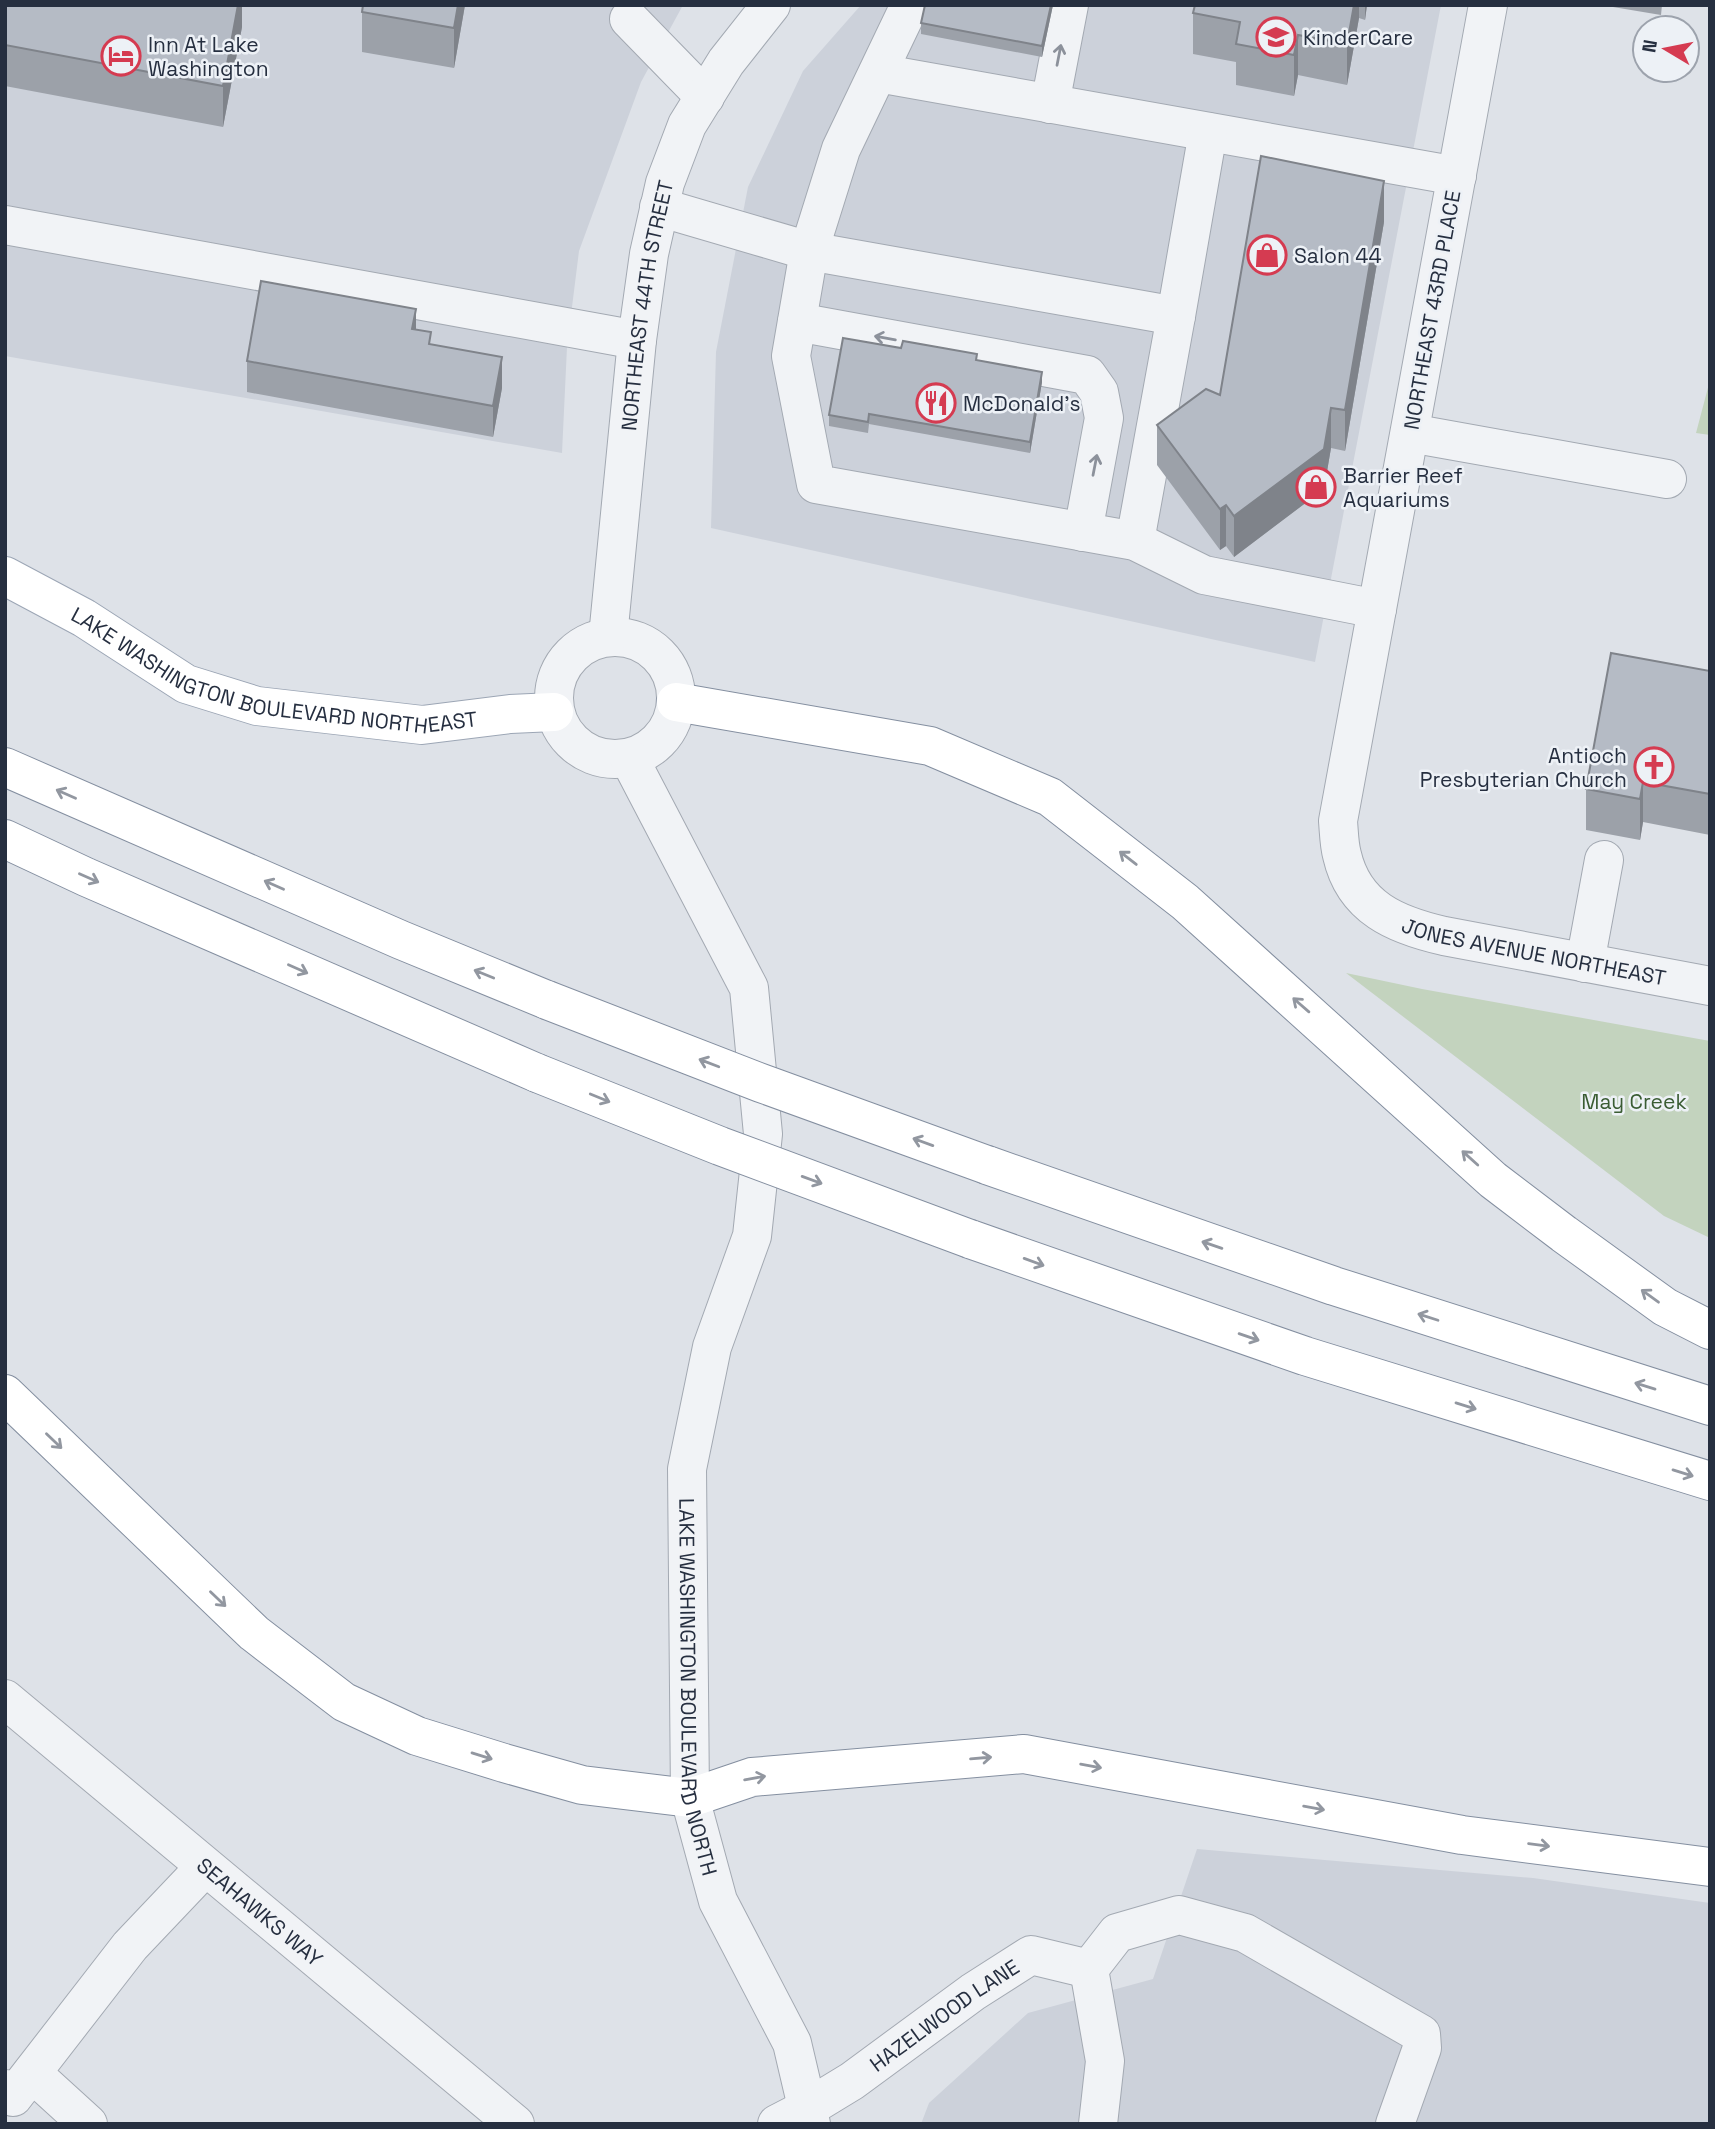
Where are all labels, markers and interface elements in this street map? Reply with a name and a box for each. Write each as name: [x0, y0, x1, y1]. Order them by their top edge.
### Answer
north arrow: [1631, 14, 1701, 84]
school or university icon: KinderCare: [1255, 16, 1297, 58]
place label: KinderCare: [1303, 24, 1413, 51]
place label: Inn At Lake Washington: [148, 31, 269, 82]
hotel icon: Inn At Lake Washington: [100, 35, 142, 77]
text: N: [1636, 38, 1663, 55]
one-way arrow: [1053, 44, 1067, 67]
street label: NORTHEAST 44TH STREET: [615, 177, 679, 432]
street label: NORTHEAST 43RD PLACE: [1398, 188, 1466, 432]
shop icon: Salon 44: [1246, 234, 1288, 276]
place label: Salon 44: [1294, 242, 1382, 269]
one-way arrow: [874, 331, 897, 344]
restaurant icon: McDonald's: [915, 382, 957, 424]
place label: McDonald's: [963, 390, 1081, 417]
one-way arrow: [1089, 454, 1103, 477]
place label: Barrier Reef Aquariums: [1343, 462, 1463, 513]
shop icon: Barrier Reef Aquariums: [1295, 466, 1337, 508]
street label: LAKE WASHINGTON BOULEVARD NORTHEAST: [67, 600, 479, 739]
place label: Antioch Presbyterian Church: [1420, 742, 1627, 793]
church icon: Antioch Presbyterian Church: [1633, 746, 1675, 788]
one-way arrow: [56, 787, 77, 800]
one-way arrow: [1119, 851, 1138, 866]
one-way arrow: [78, 872, 100, 885]
one-way arrow: [264, 878, 286, 891]
street label: JONES AVENUE NORTHEAST: [1398, 911, 1668, 991]
one-way arrow: [287, 963, 308, 976]
one-way arrow: [473, 967, 495, 980]
one-way arrow: [1293, 997, 1310, 1014]
one-way arrow: [699, 1056, 721, 1068]
park label: May Creek: [1581, 1088, 1687, 1115]
one-way arrow: [589, 1093, 610, 1106]
one-way arrow: [912, 1135, 934, 1147]
one-way arrow: [1462, 1150, 1479, 1167]
one-way arrow: [801, 1175, 823, 1188]
one-way arrow: [1202, 1238, 1224, 1250]
one-way arrow: [1023, 1257, 1045, 1270]
one-way arrow: [1641, 1289, 1660, 1304]
one-way arrow: [1417, 1309, 1439, 1322]
one-way arrow: [1238, 1331, 1260, 1344]
one-way arrow: [1634, 1379, 1656, 1391]
one-way arrow: [1455, 1400, 1477, 1413]
one-way arrow: [46, 1432, 63, 1449]
one-way arrow: [1672, 1467, 1694, 1480]
street label: LAKE WASHINGTON BOULEVARD NORTH: [674, 1498, 724, 1879]
one-way arrow: [210, 1590, 227, 1607]
one-way arrow: [471, 1751, 493, 1764]
one-way arrow: [970, 1751, 992, 1764]
one-way arrow: [1079, 1760, 1102, 1774]
one-way arrow: [743, 1770, 766, 1784]
one-way arrow: [1302, 1801, 1325, 1815]
one-way arrow: [1527, 1839, 1550, 1852]
street label: SEAHAWKS WAY: [192, 1851, 329, 1972]
street label: HAZELWOOD LANE: [864, 1953, 1024, 2077]

